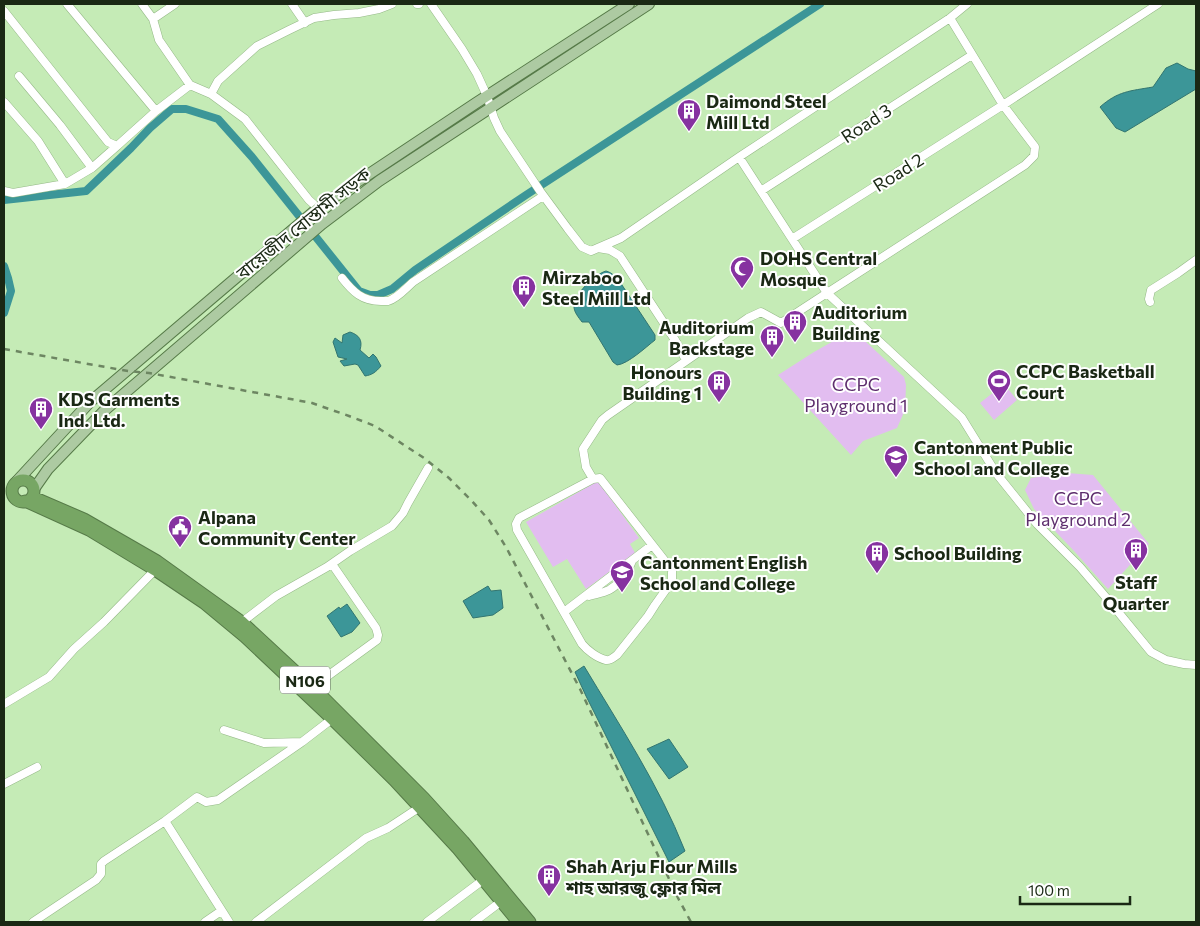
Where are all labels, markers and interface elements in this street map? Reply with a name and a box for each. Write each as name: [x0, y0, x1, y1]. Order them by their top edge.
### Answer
place label: Daimond Steel Mill Ltd: [706, 90, 827, 133]
building icon: Daimond Steel Mill Ltd: [676, 98, 702, 132]
street label: Road 3: [837, 99, 895, 147]
street label: Road 2: [869, 148, 927, 196]
street label: বায়েজীদ বোস্তামী সড়ক: [231, 162, 375, 284]
place label: DOHS Central Mosque: [760, 247, 877, 290]
mosque icon: DOHS Central Mosque: [729, 255, 755, 289]
place label: Mirzaboo Steel Mill Ltd: [542, 266, 651, 309]
building icon: Mirzaboo Steel Mill Ltd: [511, 274, 537, 308]
place label: Auditorium Building: [812, 301, 907, 344]
building icon: Auditorium Building: [782, 309, 808, 343]
place label: Auditorium Backstage: [659, 316, 754, 359]
building icon: Auditorium Backstage: [759, 324, 785, 358]
place label: CCPC Basketball Court: [1016, 360, 1155, 403]
place label: Honours Building 1: [622, 361, 702, 404]
sports icon: CCPC Basketball Court: [986, 368, 1012, 402]
building icon: Honours Building 1: [706, 369, 732, 403]
park label: CCPC Playground 1: [804, 373, 908, 416]
place label: KDS Garments Ind. Ltd.: [58, 388, 180, 431]
building icon: KDS Garments Ind. Ltd.: [28, 396, 54, 430]
place label: Cantonment Public School and College: [914, 436, 1073, 479]
school or university icon: Cantonment Public School and College: [883, 444, 909, 478]
park label: CCPC Playground 2: [1025, 487, 1131, 530]
place label: Alpana Community Center: [198, 506, 356, 549]
public building icon: Alpana Community Center: [167, 514, 193, 548]
building icon: Staff Quarter: [1123, 537, 1149, 571]
building icon: School Building: [864, 540, 890, 574]
place label: School Building: [894, 542, 1022, 564]
place label: Cantonment English School and College: [640, 551, 807, 594]
school or university icon: Cantonment English School and College: [609, 559, 635, 593]
place label: Staff Quarter: [1103, 571, 1170, 614]
road number: N106: [280, 666, 330, 694]
place label: Shah Arju Flour Mills শাহ আরজু ফ্লোর মিল: [565, 855, 737, 899]
building icon: Shah Arju Flour Mills শাহ আরজু ফ্লোর মিল: [536, 863, 562, 897]
scale bar: [1020, 874, 1130, 906]
text: 100 m: [1028, 881, 1070, 899]

